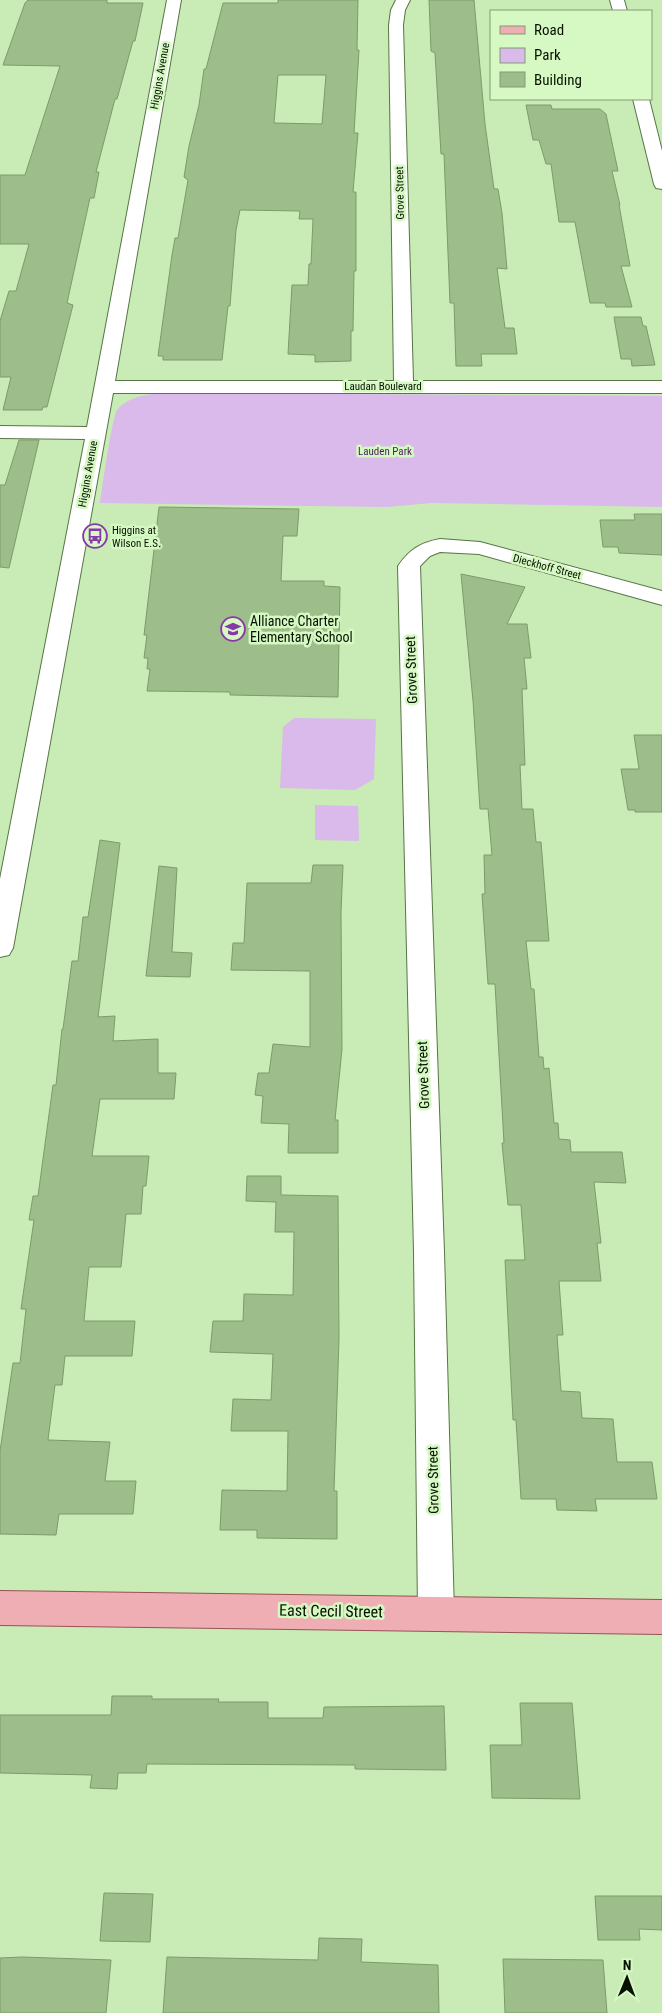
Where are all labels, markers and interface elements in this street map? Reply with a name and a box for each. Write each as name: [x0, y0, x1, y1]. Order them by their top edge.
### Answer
legend: [490, 10, 652, 100]
text: Road: [534, 21, 564, 39]
street label: Higgins Avenue: [148, 42, 172, 110]
text: Park: [534, 46, 561, 64]
text: Building: [534, 71, 582, 89]
street label: Grove Street: [393, 166, 407, 220]
street label: Laudan Boulevard: [344, 380, 422, 393]
street label: Higgins Avenue: [76, 440, 100, 508]
park label: Lauden Park: [358, 445, 412, 458]
bus stop icon: Higgins at Wilson E.S.: [82, 523, 108, 549]
place label: Higgins at Wilson E.S.: [112, 524, 161, 550]
street label: Dieckhoff Street: [511, 552, 583, 582]
place label: Alliance Charter Elementary School: [250, 613, 353, 645]
school or university icon: Alliance Charter Elementary School: [220, 616, 246, 642]
street label: Grove Street: [402, 636, 420, 704]
street label: Grove Street: [414, 1041, 432, 1109]
street label: Grove Street: [424, 1446, 442, 1514]
street label: East Cecil Street: [279, 1601, 383, 1621]
north arrow: [602, 1953, 652, 2003]
text: N: [623, 1957, 632, 1973]

